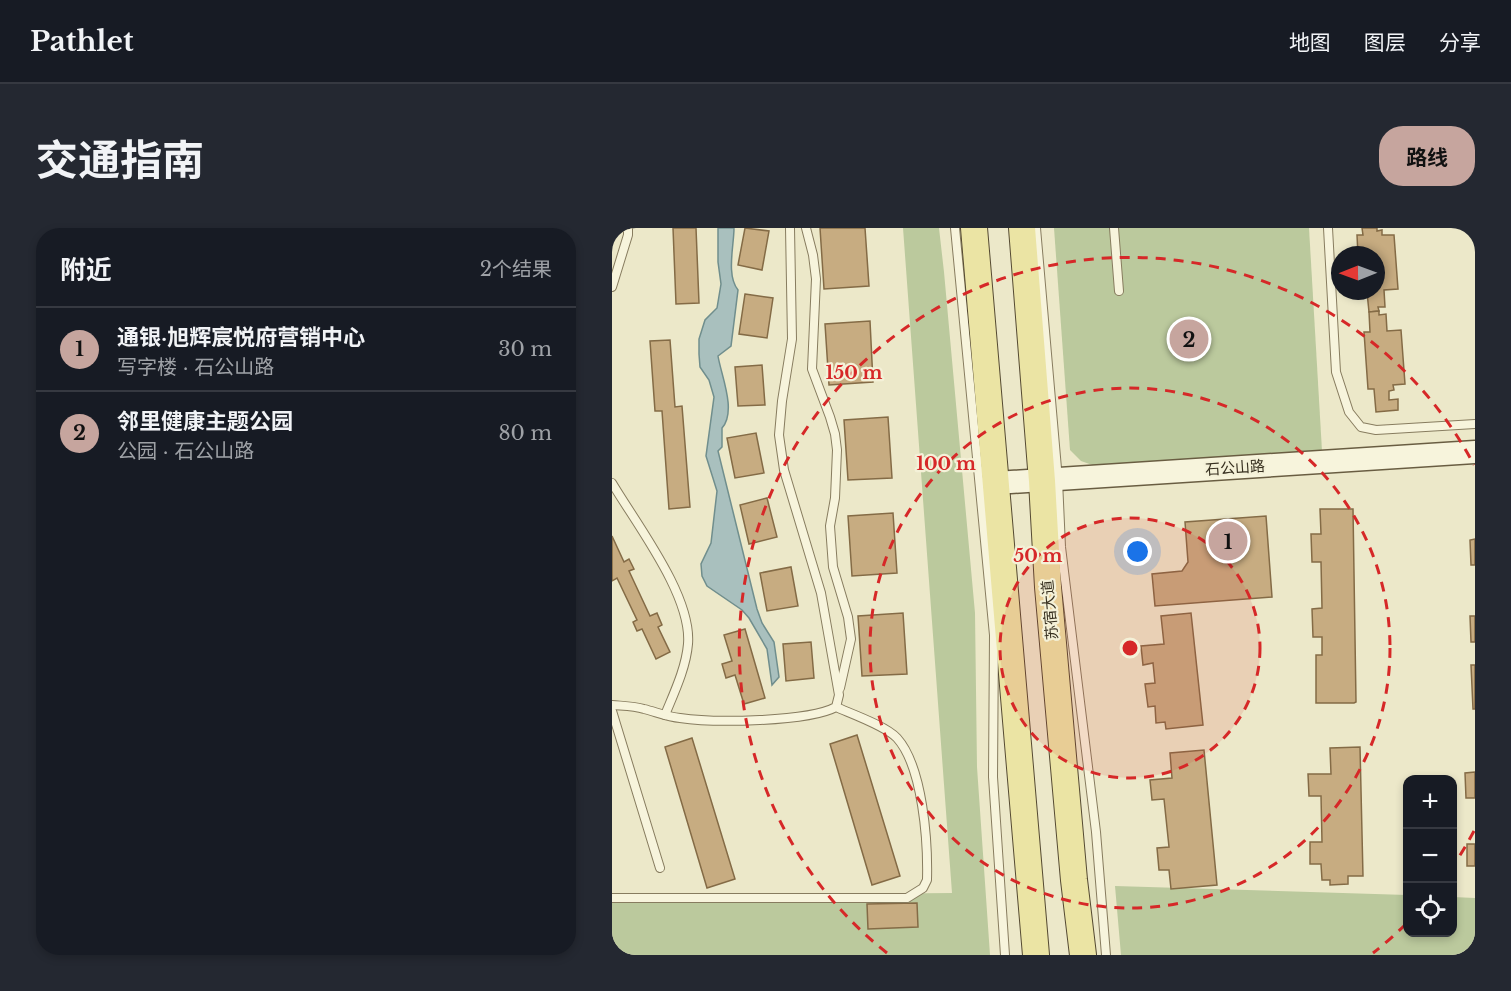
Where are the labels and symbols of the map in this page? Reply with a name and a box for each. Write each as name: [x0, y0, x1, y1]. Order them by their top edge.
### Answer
north arrow: [1331, 246, 1385, 300]
pin: 2: [1170, 316, 1208, 362]
text: 150 m: [826, 362, 883, 384]
text: 100 m: [916, 453, 976, 475]
street label: 石公山路: [1204, 456, 1266, 479]
pin: 1: [1208, 518, 1248, 564]
your location: [1123, 537, 1152, 566]
text: 50 m: [1014, 545, 1063, 567]
street label: 苏宿大道: [1037, 579, 1062, 641]
centre of rings: [1120, 638, 1140, 658]

